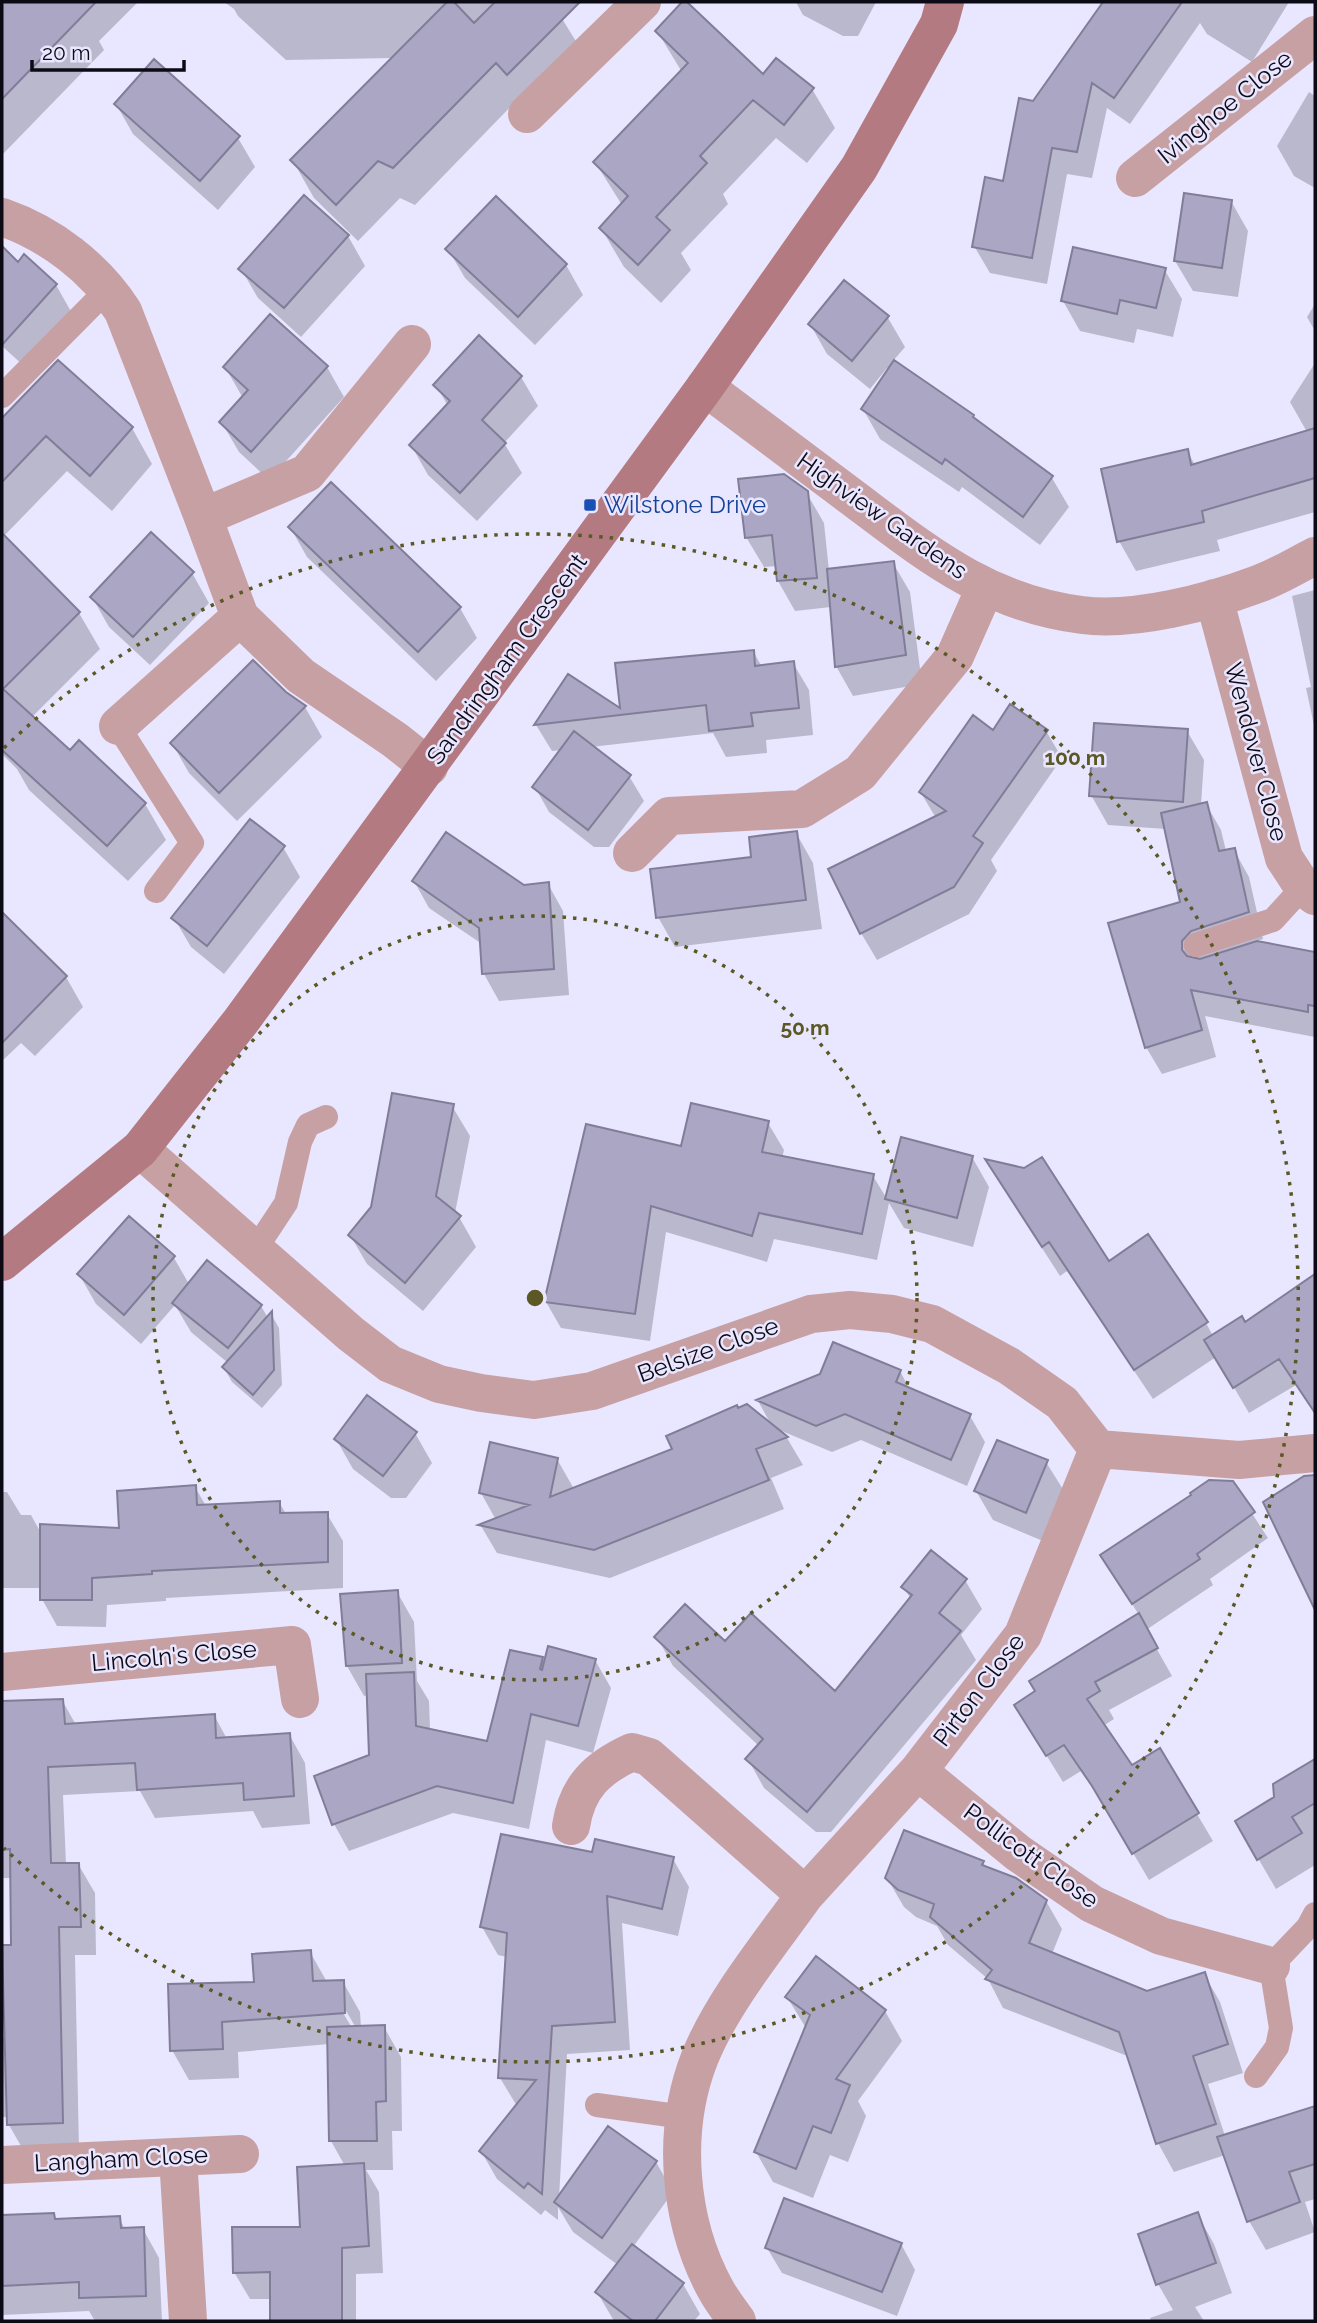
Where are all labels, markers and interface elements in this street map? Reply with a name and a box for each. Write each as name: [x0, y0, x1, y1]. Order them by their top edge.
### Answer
scale bar: [32, 28, 184, 72]
text: 20 m: [42, 40, 90, 65]
street label: Ivinghoe Close: [1152, 44, 1298, 170]
street label: Highview Gardens: [792, 446, 973, 585]
place label: Wilstone Drive: [604, 490, 766, 519]
marker: Wilstone Drive: [582, 497, 598, 513]
street label: Sandringham Crescent: [420, 548, 593, 770]
street label: Wendover Close: [1219, 659, 1294, 844]
text: 100 m: [1045, 745, 1105, 770]
text: 50 m: [780, 1015, 830, 1040]
centre of rings: [523, 1286, 547, 1310]
street label: Belsize Close: [633, 1311, 782, 1388]
street label: Pirton Close: [927, 1628, 1030, 1752]
street label: Lincoln's Close: [90, 1634, 258, 1677]
street label: Pollicott Close: [958, 1797, 1104, 1914]
street label: Langham Close: [33, 2139, 209, 2178]

